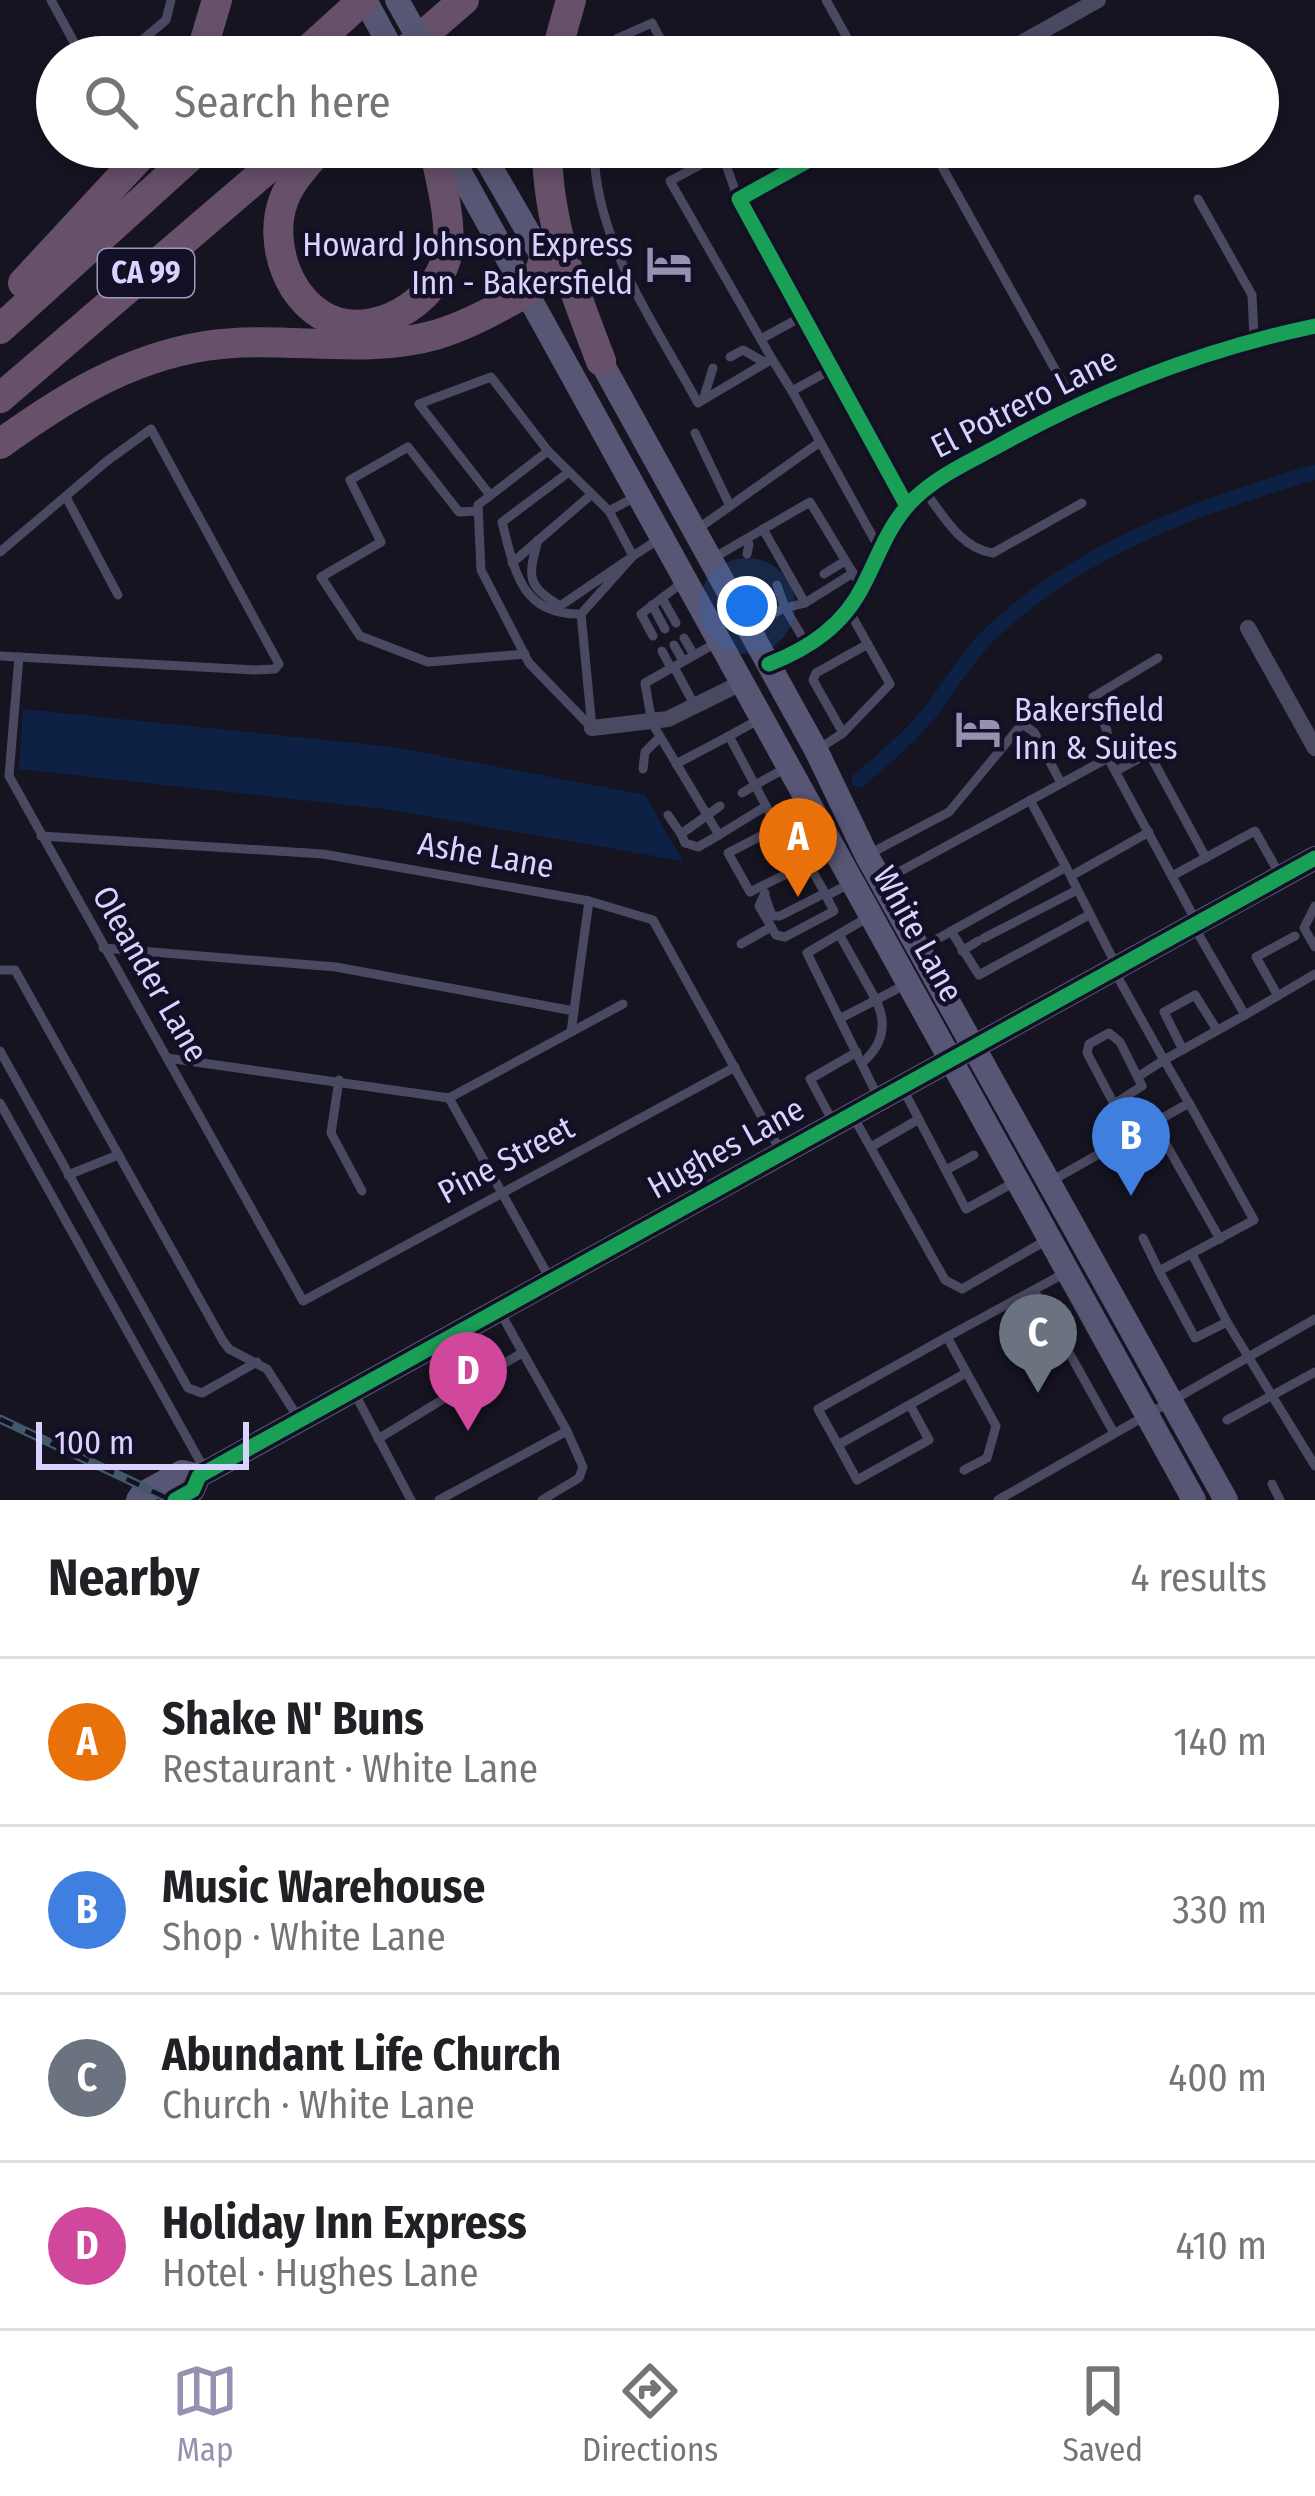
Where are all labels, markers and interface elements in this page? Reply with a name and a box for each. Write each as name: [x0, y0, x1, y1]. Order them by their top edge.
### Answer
search box: [36, 36, 1279, 168]
icon: search: [78, 69, 144, 135]
text: Search here: [174, 75, 391, 129]
place label: Howard Johnson Express Inn - Bakersfield: [302, 225, 633, 303]
hotel icon: Howard Johnson Express Inn - Bakersfield: [644, 239, 694, 289]
road number: CA 99: [98, 249, 194, 297]
street label: El Potrero Lane: [924, 339, 1124, 467]
your location: [717, 576, 777, 636]
place label: Bakersfield Inn & Suites: [1014, 690, 1178, 768]
hotel icon: Bakersfield Inn & Suites: [953, 704, 1003, 754]
pin: A: [759, 798, 837, 897]
street label: Ashe Lane: [415, 823, 557, 887]
street label: White Lane: [864, 859, 972, 1009]
street label: Oleander Lane: [84, 879, 216, 1069]
street label: Hughes Lane: [641, 1089, 811, 1207]
pin: B: [1092, 1097, 1170, 1196]
street label: Pine Street: [431, 1107, 581, 1212]
pin: C: [999, 1294, 1077, 1393]
pin: D: [429, 1332, 507, 1431]
scale bar: [36, 1416, 249, 1469]
text: 100 m: [54, 1423, 134, 1463]
text: Nearby: [48, 1547, 200, 1609]
text: 4 results: [1130, 1555, 1267, 1601]
text: Shake N' Buns: [162, 1692, 424, 1746]
text: A: [76, 1719, 98, 1765]
text: 140 m: [1173, 1719, 1267, 1765]
text: Restaurant · White Lane: [162, 1746, 538, 1792]
text: Music Warehouse: [162, 1860, 485, 1914]
text: B: [76, 1887, 98, 1933]
text: 330 m: [1172, 1887, 1267, 1933]
text: Shop · White Lane: [162, 1914, 446, 1960]
text: Abundant Life Church: [162, 2028, 561, 2082]
text: C: [77, 2055, 97, 2101]
text: 400 m: [1168, 2055, 1267, 2101]
text: Church · White Lane: [162, 2082, 475, 2128]
text: Holiday Inn Express: [162, 2196, 527, 2250]
text: D: [75, 2223, 99, 2269]
text: 410 m: [1176, 2223, 1267, 2269]
text: Hotel · Hughes Lane: [162, 2250, 478, 2296]
tab: Map: [172, 2358, 238, 2470]
tab: Directions: [582, 2358, 718, 2470]
tab: Saved: [1062, 2358, 1143, 2470]

